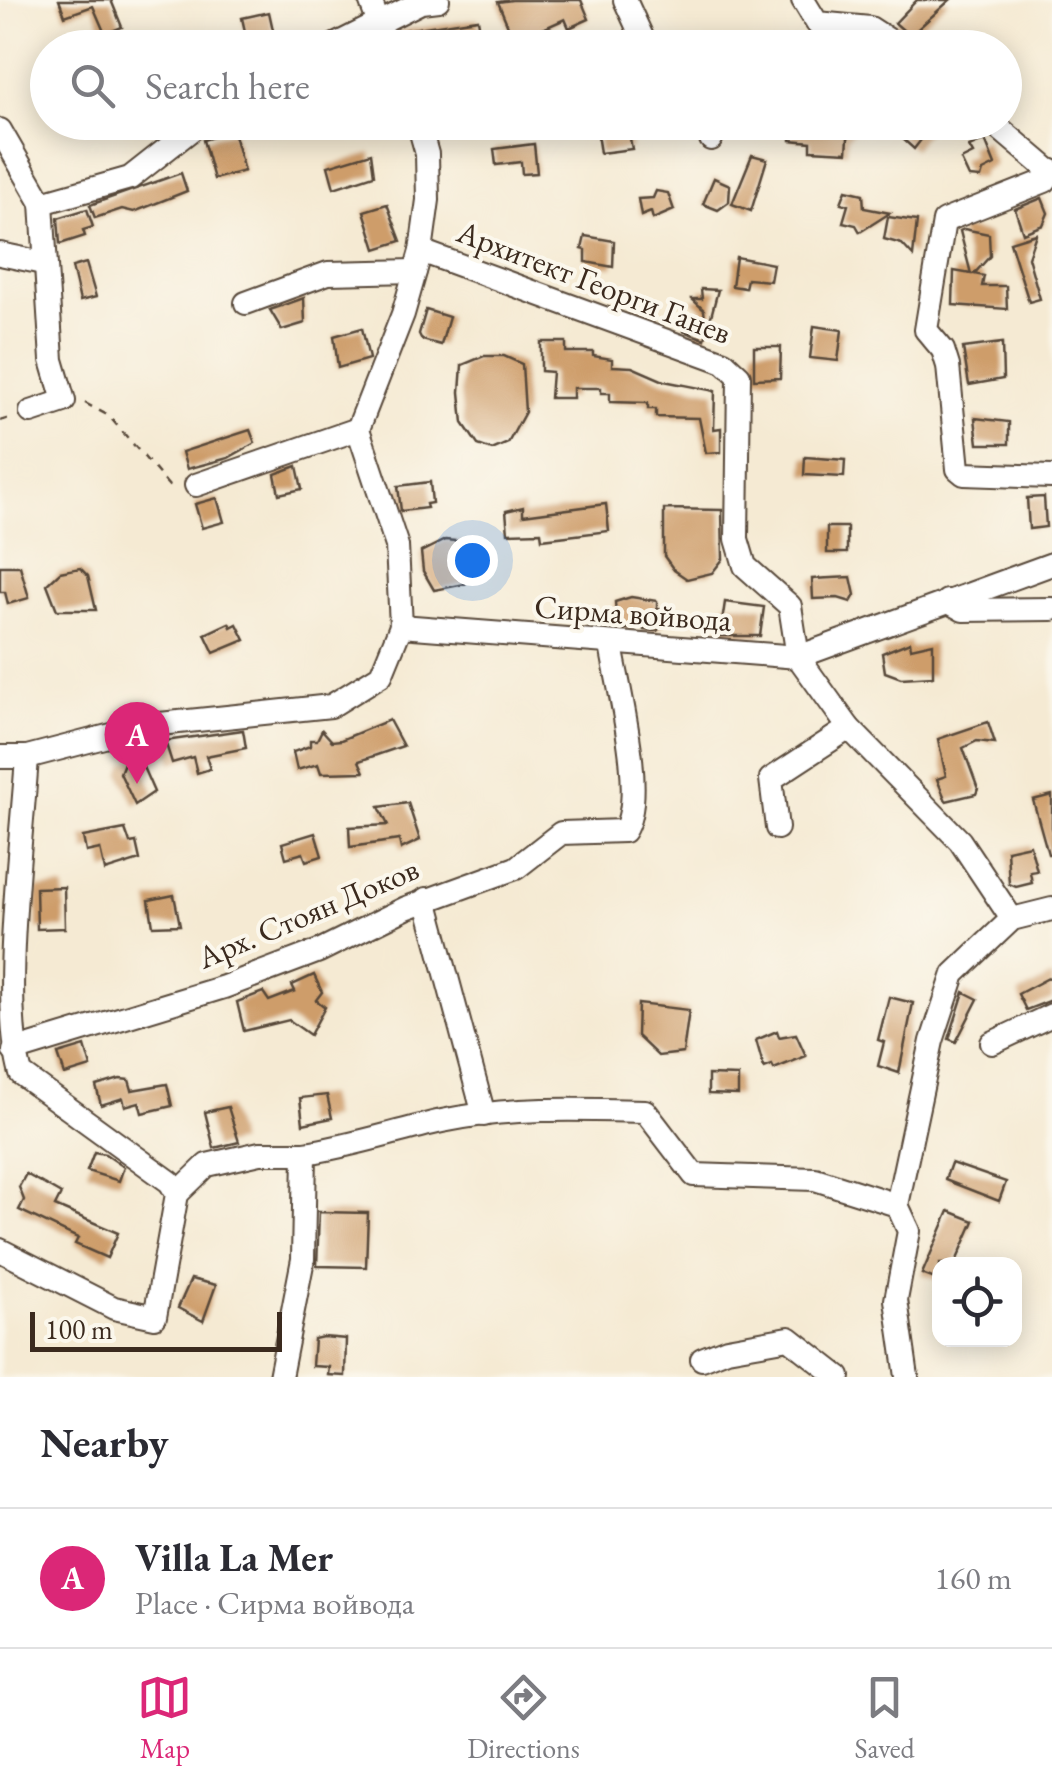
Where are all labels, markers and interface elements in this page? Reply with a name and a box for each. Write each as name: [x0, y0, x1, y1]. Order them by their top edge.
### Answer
search box: [30, 30, 1022, 140]
icon: search: [65, 58, 120, 113]
text: Search here: [145, 61, 310, 110]
street label: Архитект Георги Ганев: [450, 210, 737, 354]
your location: [447, 535, 498, 586]
street label: Сирма войвода: [533, 585, 733, 641]
pin: A: [104, 702, 170, 784]
street label: Арх. Стоян Доков: [190, 848, 425, 979]
map controls: [932, 1257, 1022, 1347]
button: locate: [932, 1257, 1022, 1347]
scale bar: [30, 1307, 282, 1352]
text: 100 m: [45, 1311, 113, 1347]
text: Nearby: [40, 1415, 169, 1470]
text: Villa La Mer: [135, 1533, 333, 1582]
text: A: [61, 1557, 84, 1599]
text: 160 m: [935, 1557, 1012, 1599]
text: Place · Сирма войвода: [135, 1582, 415, 1624]
tab: Map: [137, 1670, 192, 1766]
tab: Directions: [467, 1670, 580, 1766]
tab: Saved: [855, 1670, 915, 1766]

